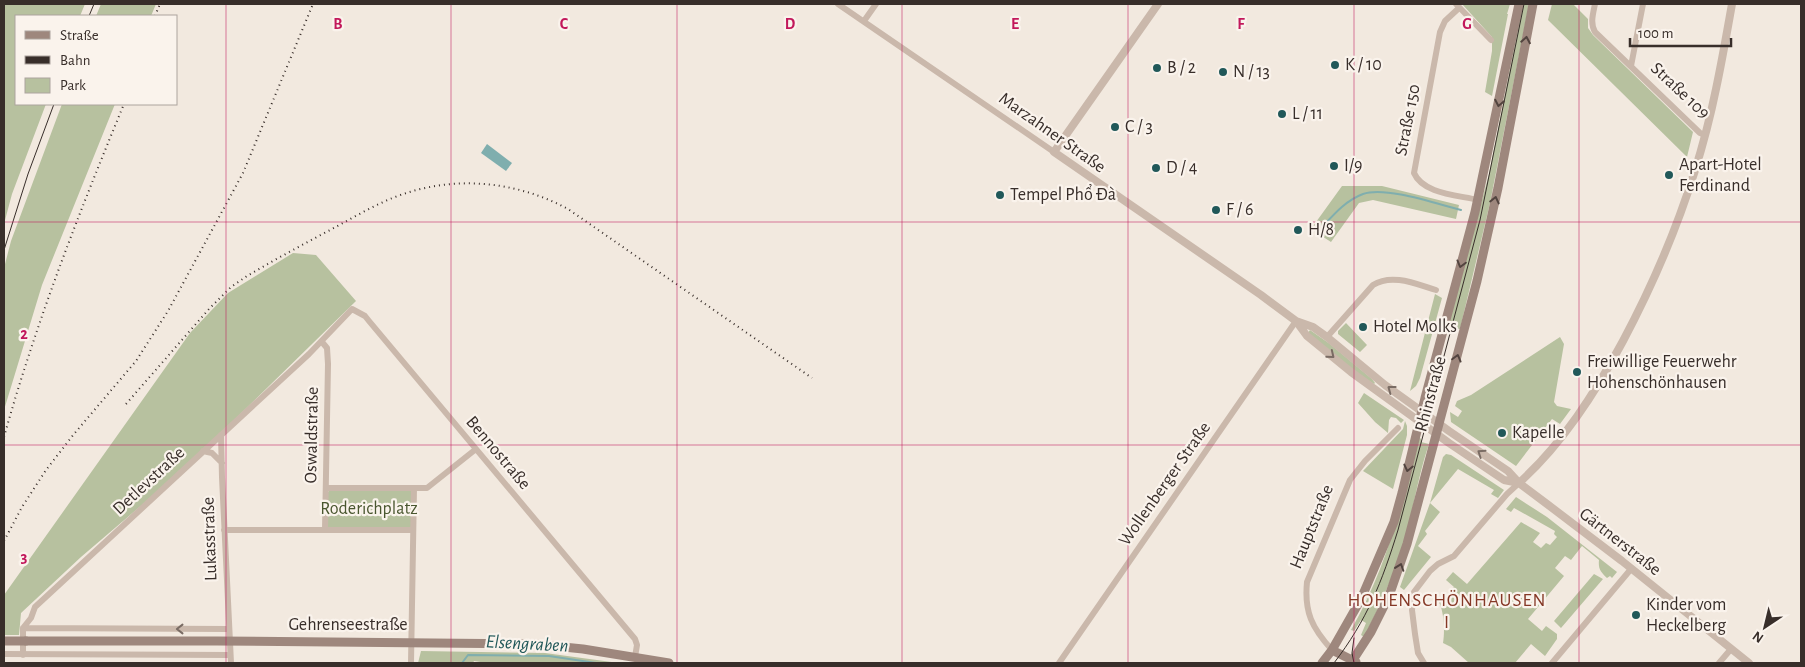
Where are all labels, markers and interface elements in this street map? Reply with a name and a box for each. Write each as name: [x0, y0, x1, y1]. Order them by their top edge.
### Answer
legend: [15, 15, 178, 105]
scale bar: [1630, 15, 1731, 47]
text: B: [333, 16, 343, 32]
text: C: [560, 16, 569, 32]
text: D: [785, 16, 796, 32]
text: E: [1011, 16, 1019, 32]
text: F: [1237, 16, 1245, 32]
text: G: [1462, 16, 1472, 32]
text: 100 m: [1638, 26, 1673, 41]
text: Straße: [60, 28, 99, 43]
one-way arrow: [1520, 36, 1531, 45]
text: Bahn: [60, 53, 90, 68]
place label: K / 10: [1345, 56, 1382, 74]
place label: B / 2: [1167, 59, 1196, 77]
marker: K / 10: [1329, 59, 1341, 71]
street label: Straße 109: [1647, 59, 1713, 123]
marker: B / 2: [1151, 62, 1163, 74]
place label: N / 13: [1233, 63, 1270, 81]
marker: N / 13: [1217, 66, 1229, 78]
text: Park: [60, 78, 86, 93]
street label: Straße 150: [1392, 83, 1424, 157]
street label: Marzahner Straße: [995, 90, 1109, 176]
one-way arrow: [1494, 99, 1505, 107]
place label: L / 11: [1292, 105, 1323, 123]
marker: L / 11: [1276, 108, 1288, 120]
place label: C / 3: [1125, 118, 1153, 136]
marker: C / 3: [1109, 121, 1121, 133]
place label: Apart-Hotel Ferdinand: [1679, 156, 1762, 195]
place label: I/9: [1344, 157, 1362, 175]
place label: D / 4: [1166, 159, 1198, 177]
marker: I/9: [1328, 160, 1340, 172]
marker: D / 4: [1150, 162, 1162, 174]
marker: Apart-Hotel Ferdinand: [1663, 169, 1675, 181]
place label: Tempel Phổ Đà: [1010, 184, 1116, 204]
marker: Tempel Phổ Đà: [994, 189, 1006, 201]
one-way arrow: [1489, 195, 1500, 204]
place label: F / 6: [1226, 201, 1253, 219]
marker: F / 6: [1210, 204, 1222, 216]
place label: H/8: [1308, 221, 1334, 239]
marker: H/8: [1292, 224, 1304, 236]
one-way arrow: [1456, 260, 1467, 268]
place label: Hotel Molks: [1373, 318, 1457, 336]
marker: Hotel Molks: [1357, 321, 1369, 333]
text: 2: [20, 326, 28, 342]
one-way arrow: [1325, 350, 1334, 358]
one-way arrow: [1451, 353, 1462, 362]
place label: Freiwillige Feuerwehr Hohenschönhausen: [1587, 353, 1737, 392]
street label: Rhinstraße: [1412, 354, 1450, 434]
marker: Freiwillige Feuerwehr Hohenschönhausen: [1571, 366, 1583, 378]
one-way arrow: [1387, 386, 1397, 395]
street label: Oswaldstraße: [302, 387, 322, 483]
street label: Bennostraße: [462, 413, 534, 493]
street label: Wollenberger Straße: [1116, 419, 1214, 549]
place label: Kapelle: [1512, 424, 1565, 442]
marker: Kapelle: [1496, 427, 1508, 439]
street label: Detlevstraße: [110, 444, 188, 518]
one-way arrow: [1477, 450, 1487, 459]
one-way arrow: [1403, 464, 1414, 473]
street label: Hauptstraße: [1287, 482, 1337, 572]
street label: Lukasstraße: [200, 497, 220, 581]
park label: Roderichplatz: [320, 500, 418, 518]
street label: Gärtnerstraße: [1576, 505, 1664, 579]
text: 3: [21, 549, 28, 565]
one-way arrow: [1394, 563, 1404, 571]
district label: HOHENSCHÖNHAUSEN I: [1347, 590, 1547, 632]
place label: Kinder vom Heckelberg: [1646, 596, 1726, 635]
north arrow: [1740, 602, 1790, 652]
marker: Kinder vom Heckelberg: [1630, 609, 1642, 621]
street label: Gehrenseestraße: [288, 616, 408, 634]
one-way arrow: [175, 624, 183, 634]
text: N: [1750, 628, 1766, 645]
water label: Elsengraben: [485, 632, 569, 656]

